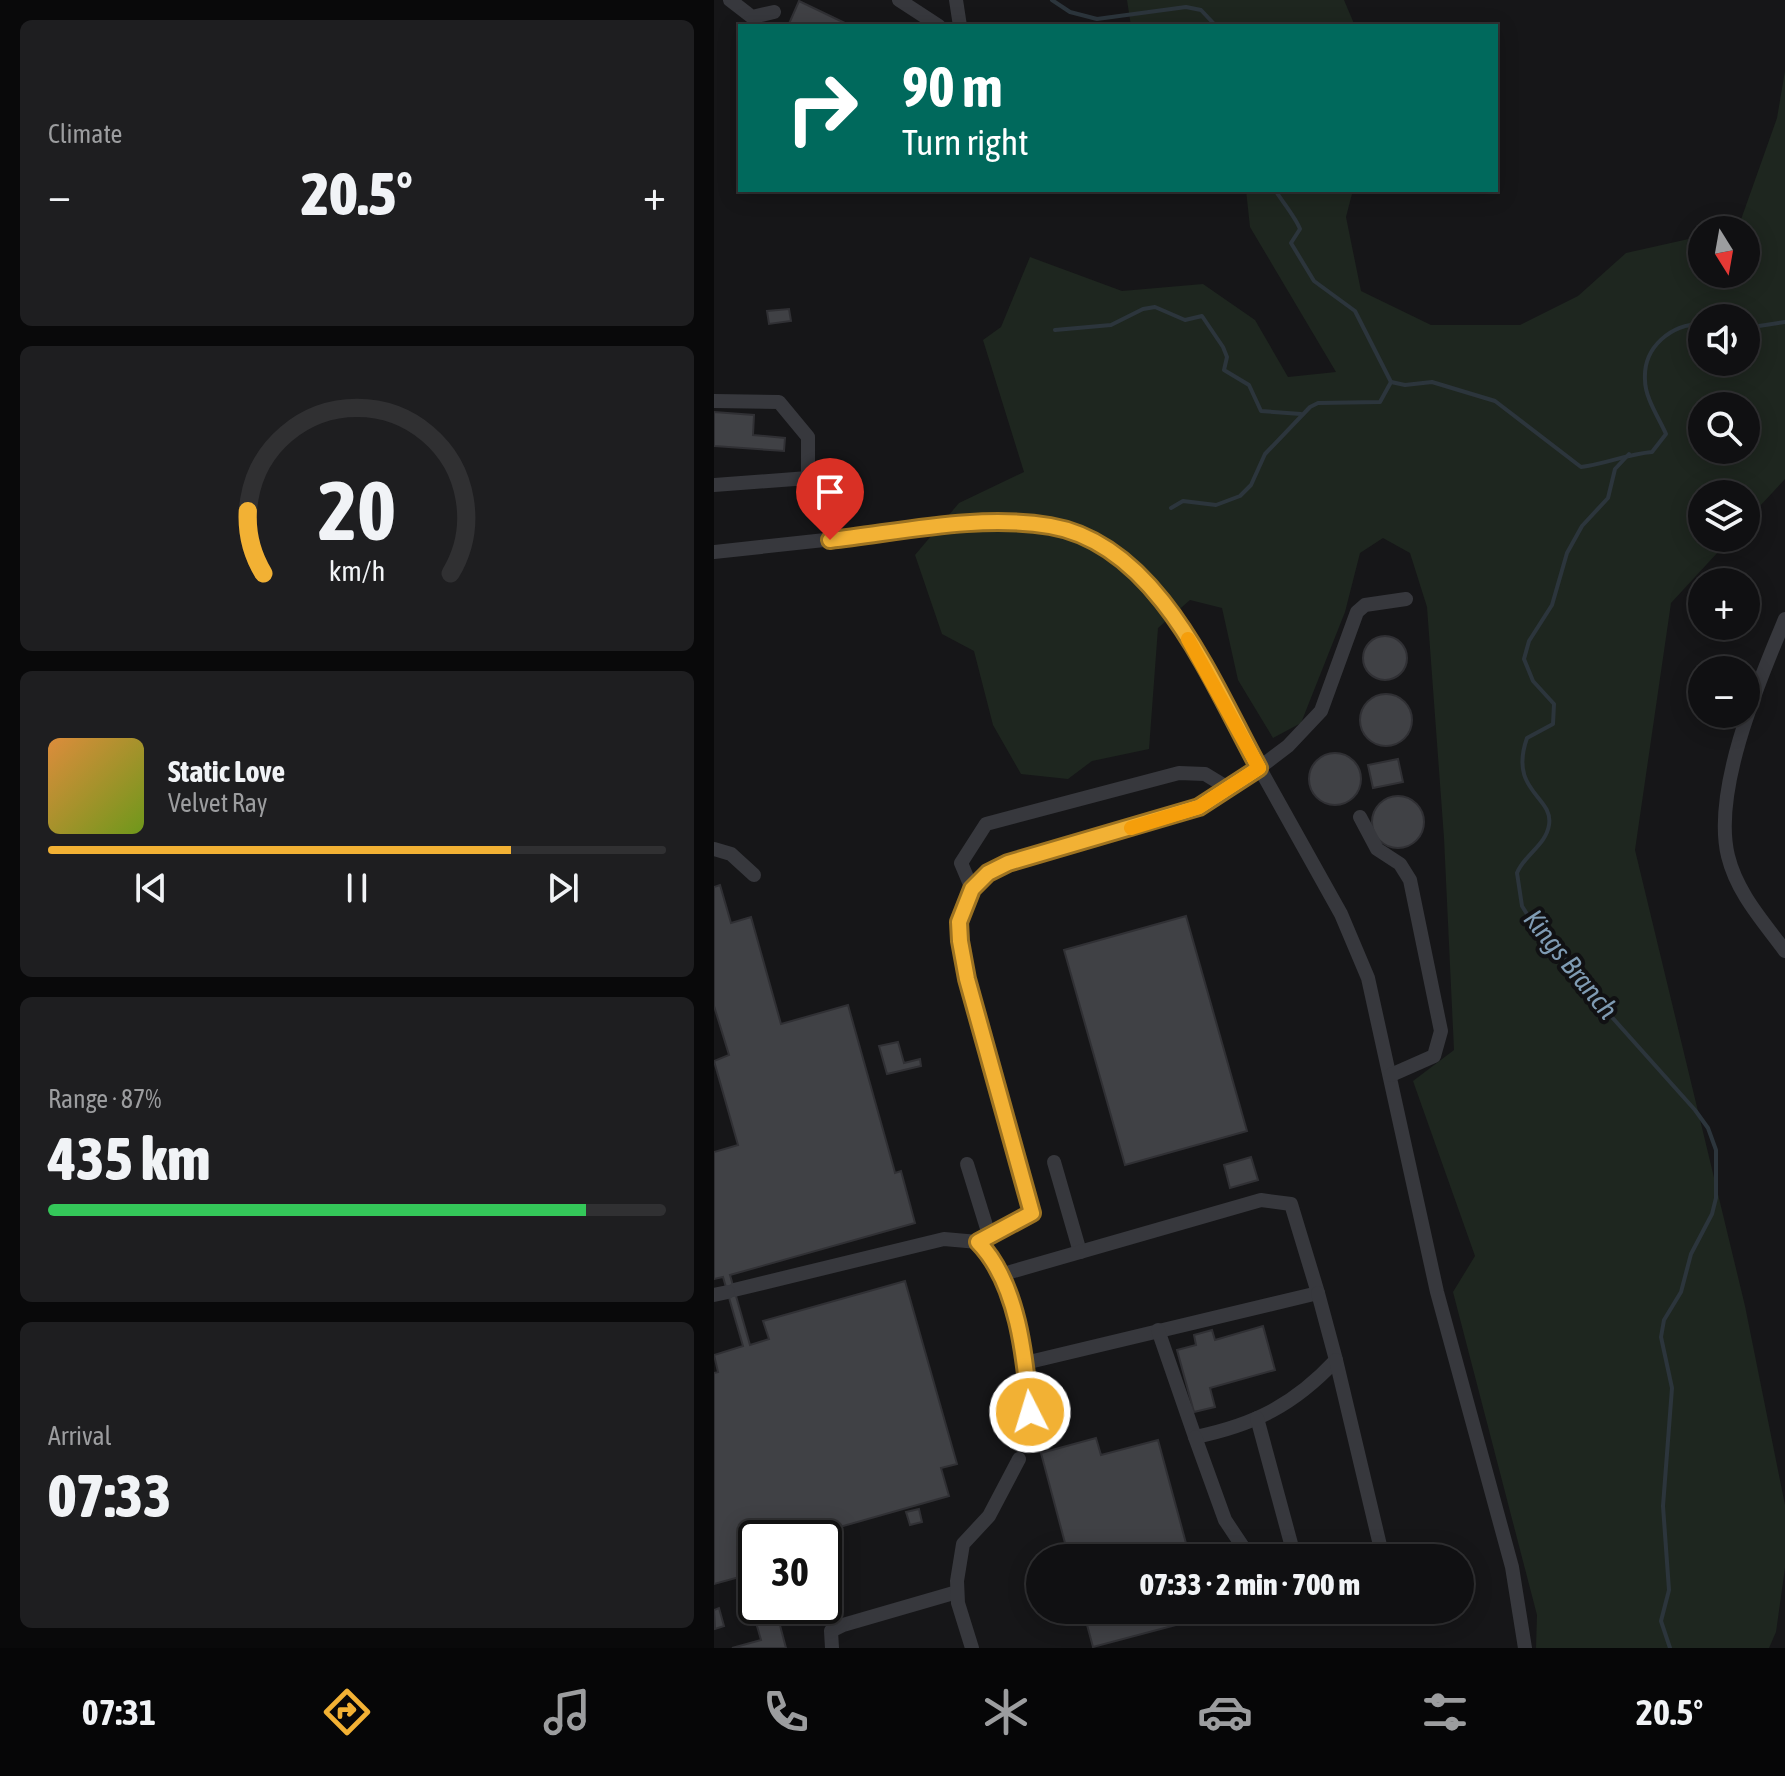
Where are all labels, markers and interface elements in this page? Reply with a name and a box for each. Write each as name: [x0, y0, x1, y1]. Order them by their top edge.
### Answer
text: 90 m: [902, 55, 1003, 119]
icon: right: [770, 56, 874, 160]
text: Climate: [48, 119, 122, 149]
text: Turn right: [902, 121, 1029, 163]
text: 20.5°: [301, 159, 413, 228]
text: −: [48, 169, 71, 219]
text: +: [643, 169, 666, 219]
north arrow: [1688, 216, 1760, 288]
map controls: [1688, 216, 1760, 728]
button: sound: [1688, 304, 1760, 376]
button: search: [1688, 392, 1760, 464]
pin: [796, 458, 864, 540]
text: 20: [318, 462, 396, 558]
icon: arrive: [808, 470, 852, 514]
button: layers: [1688, 480, 1760, 552]
text: km/h: [329, 555, 385, 588]
button: +: [1688, 568, 1760, 640]
button: −: [1688, 656, 1760, 728]
text: Static Love: [168, 754, 285, 788]
text: Velvet Ray: [168, 788, 268, 818]
icon: previous: [129, 866, 173, 910]
icon: pause: [335, 866, 379, 910]
icon: next: [541, 866, 585, 910]
water label: Kings Branch: [1518, 903, 1625, 1025]
text: Range · 87%: [48, 1084, 161, 1114]
text: 435 km: [48, 1124, 210, 1193]
position arrow: [988, 1370, 1072, 1454]
text: Arrival: [48, 1421, 112, 1451]
text: 07:33: [48, 1461, 171, 1530]
speed limit sign: 30: [738, 1520, 842, 1624]
text: 07:33 · 2 min · 700 m: [1140, 1567, 1360, 1601]
icon: directions: [319, 1684, 375, 1740]
icon: music: [539, 1684, 595, 1740]
icon: phone: [758, 1684, 814, 1740]
icon: climate: [978, 1684, 1034, 1740]
icon: car: [1197, 1684, 1253, 1740]
icon: filters: [1417, 1684, 1473, 1740]
text: 07:31: [82, 1691, 156, 1733]
text: 20.5°: [1636, 1691, 1703, 1733]

